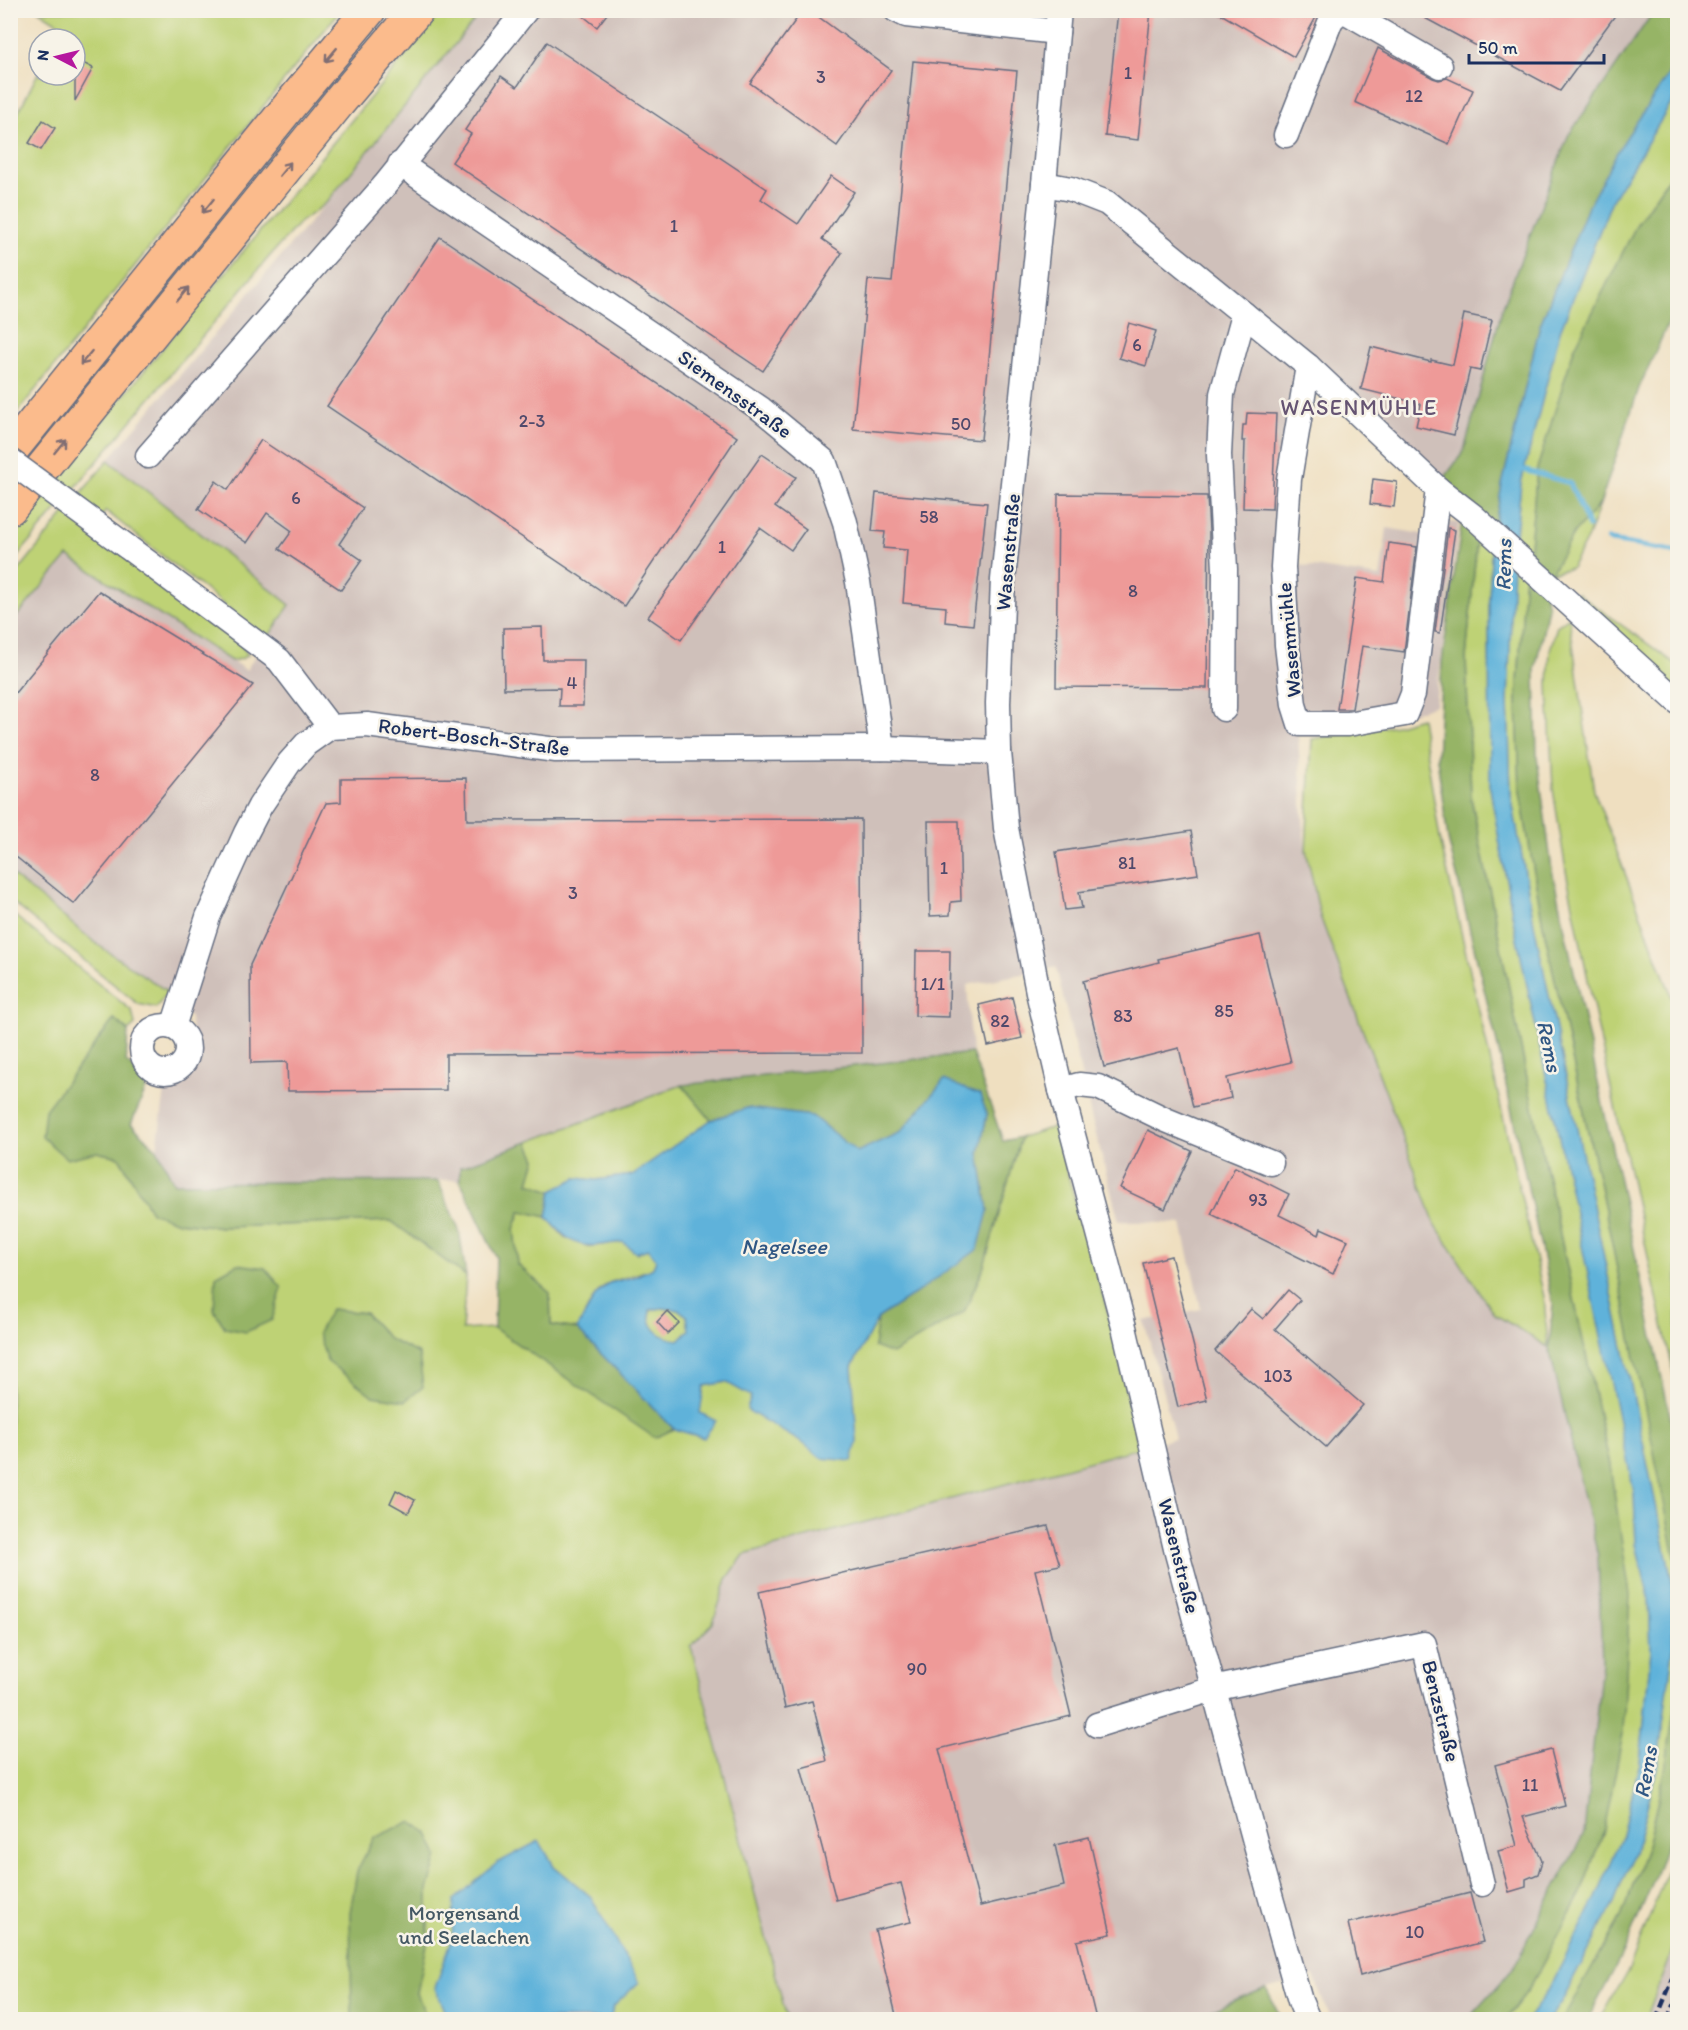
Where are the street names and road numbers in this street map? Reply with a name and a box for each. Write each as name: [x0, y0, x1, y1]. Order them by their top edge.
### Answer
street label: Siemensstraße: [673, 344, 797, 443]
street label: Wasenstraße: [990, 492, 1025, 612]
street label: Wasenmühle: [1271, 582, 1306, 699]
street label: Robert-Bosch-Straße: [377, 712, 571, 761]
street label: Wasenstraße: [1153, 1496, 1206, 1616]
street label: Benzstraße: [1417, 1658, 1466, 1764]

